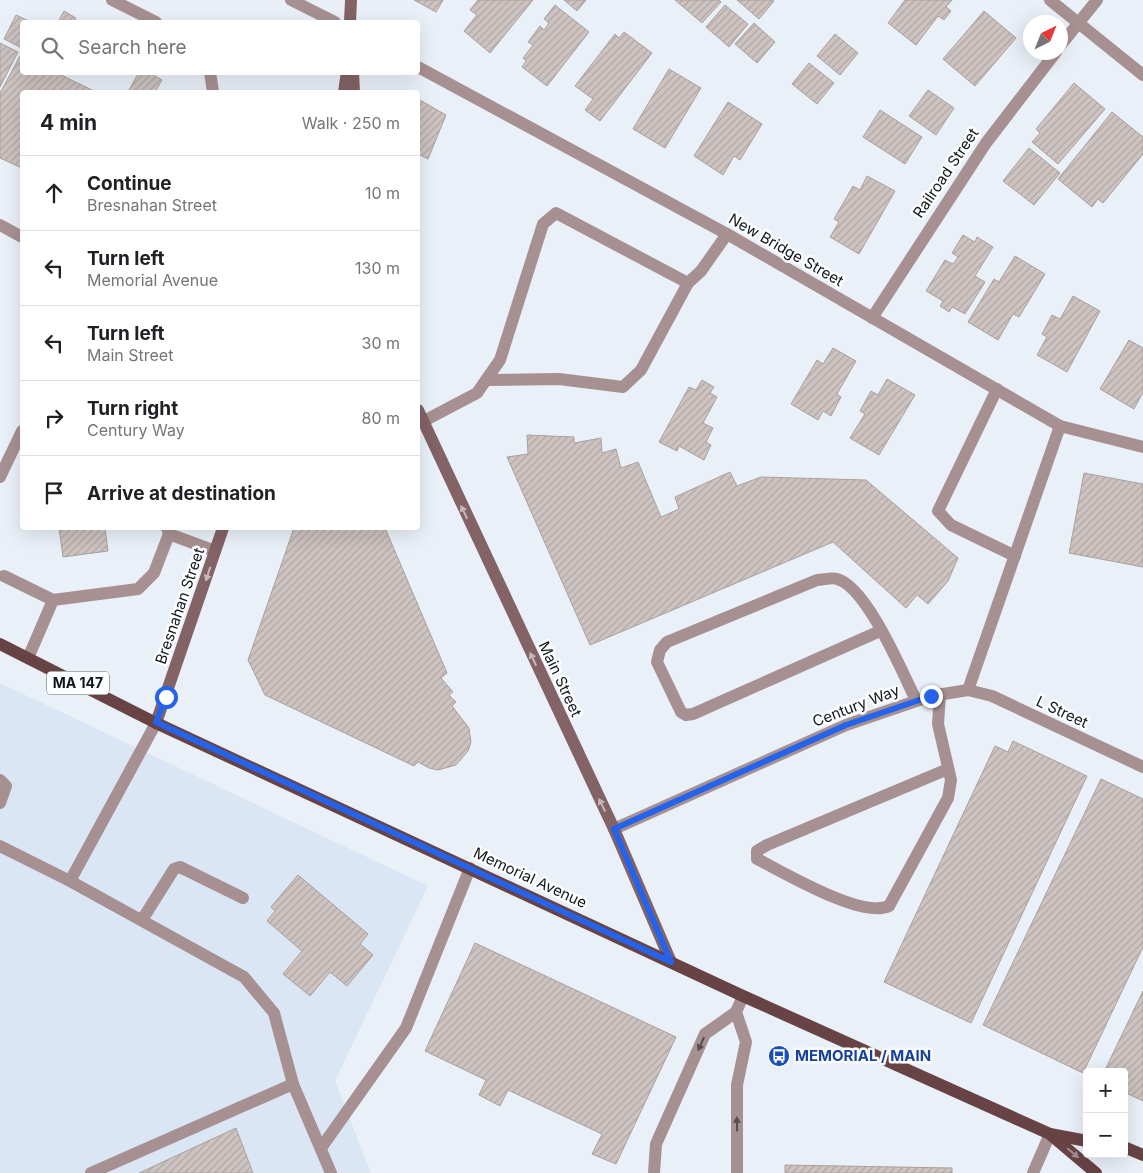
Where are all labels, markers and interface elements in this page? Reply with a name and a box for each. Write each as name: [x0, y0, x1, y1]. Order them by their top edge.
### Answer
north arrow: [1023, 15, 1068, 60]
search box: [20, 20, 420, 75]
icon: search: [38, 34, 66, 62]
text: Search here: [78, 36, 187, 59]
text: 4 min: [40, 110, 97, 135]
text: Walk · 250 m: [302, 113, 400, 133]
street label: Railroad Street: [909, 124, 983, 221]
text: Continue: [87, 172, 172, 195]
icon: ahead: [40, 179, 68, 207]
text: 10 m: [365, 183, 400, 203]
text: Bresnahan Street: [87, 195, 217, 215]
street label: New Bridge Street: [726, 209, 847, 290]
text: Turn left: [87, 247, 165, 270]
icon: left: [40, 254, 68, 282]
text: 130 m: [355, 258, 400, 278]
text: Memorial Avenue: [87, 270, 218, 290]
text: Turn left: [87, 322, 165, 345]
icon: left: [40, 329, 68, 357]
text: 30 m: [362, 333, 400, 353]
text: Main Street: [87, 345, 173, 365]
text: Turn right: [87, 397, 178, 420]
icon: right: [40, 404, 68, 432]
text: 80 m: [361, 408, 400, 428]
text: Century Way: [87, 420, 185, 440]
icon: arrive: [40, 479, 68, 507]
text: Arrive at destination: [87, 482, 276, 505]
one-way arrow: [459, 504, 468, 519]
street label: Bresnahan Street: [151, 545, 208, 667]
one-way arrow: [204, 567, 212, 582]
street label: Main Street: [535, 638, 586, 720]
one-way arrow: [529, 651, 537, 666]
road number: MA 147: [47, 671, 109, 694]
street label: Century Way: [810, 680, 902, 731]
route end: [920, 685, 943, 708]
route start: [155, 686, 178, 709]
street label: L Street: [1033, 691, 1091, 732]
one-way arrow: [598, 798, 607, 813]
street label: Memorial Avenue: [470, 843, 590, 912]
one-way arrow: [697, 1037, 705, 1051]
bus stop icon: MEMORIAL / MAIN: [767, 1044, 791, 1068]
place label: MEMORIAL / MAIN: [795, 1046, 931, 1065]
map controls: [1083, 1068, 1128, 1158]
button: +: [1083, 1068, 1128, 1113]
button: −: [1083, 1113, 1128, 1158]
one-way arrow: [733, 1116, 741, 1132]
one-way arrow: [1066, 1148, 1079, 1159]

